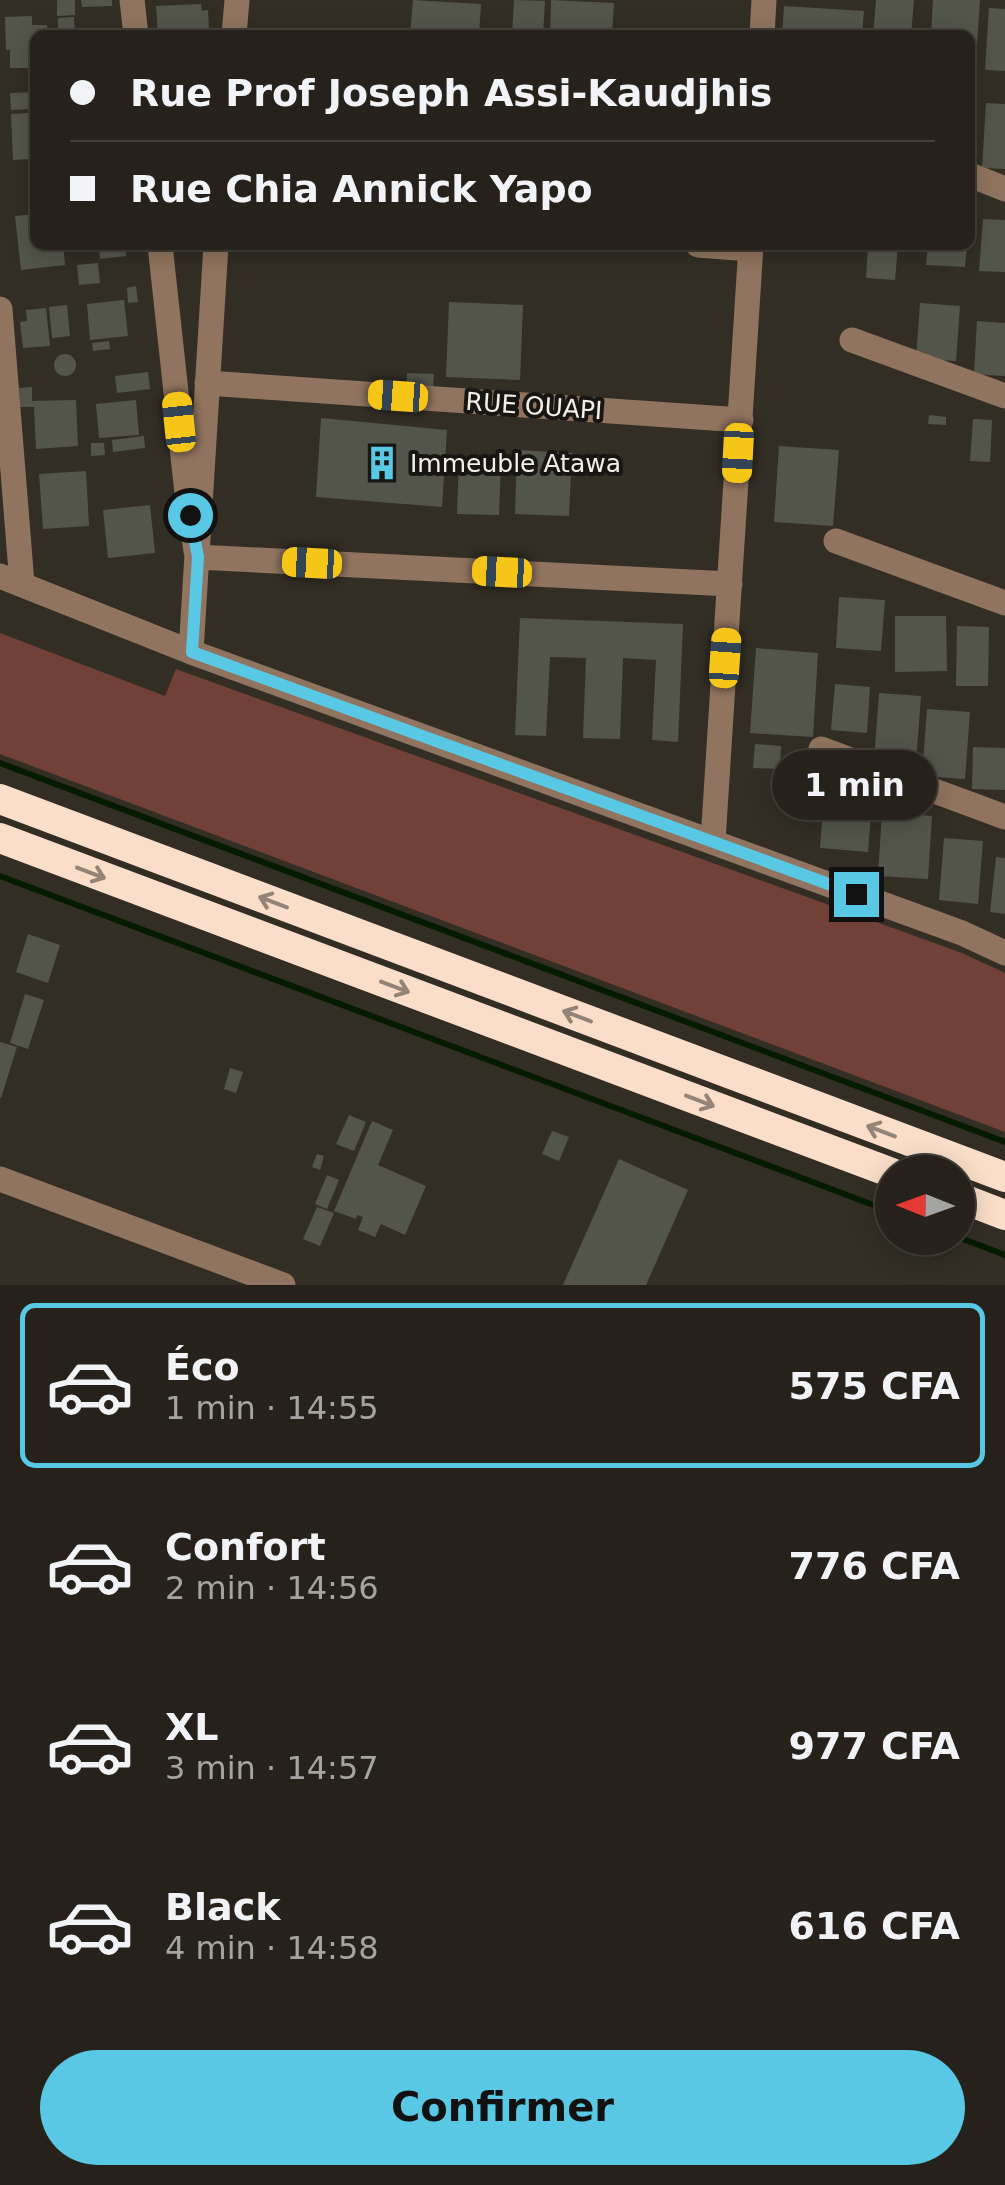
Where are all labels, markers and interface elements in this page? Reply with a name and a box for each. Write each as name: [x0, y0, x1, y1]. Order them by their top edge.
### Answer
text: Rue Prof Joseph Assi-Kaudjhis: [130, 71, 772, 115]
text: Rue Chia Annick Yapo: [130, 167, 593, 211]
car: [367, 379, 429, 413]
street label: RUE OUAPI: [465, 387, 603, 425]
car: [161, 391, 197, 453]
car: [721, 422, 755, 484]
building icon: Immeuble Atawa: [363, 444, 401, 482]
place label: Immeuble Atawa: [410, 449, 621, 478]
route start: [168, 493, 213, 538]
car: [281, 546, 343, 580]
car: [471, 555, 533, 589]
car: [708, 627, 742, 689]
callout: 1 min: [774, 749, 938, 819]
text: 1 min: [804, 766, 905, 804]
one-way arrow: [76, 865, 106, 883]
route end: [834, 872, 879, 917]
one-way arrow: [258, 892, 289, 910]
one-way arrow: [380, 979, 410, 997]
one-way arrow: [562, 1006, 593, 1024]
one-way arrow: [684, 1093, 714, 1111]
one-way arrow: [866, 1120, 897, 1138]
north arrow: [875, 1155, 975, 1255]
map controls: [875, 1155, 975, 1255]
icon: car: [45, 1341, 135, 1431]
text: Éco: [165, 1345, 240, 1389]
text: 575 CFA: [789, 1364, 960, 1408]
text: 1 min · 14:55: [165, 1389, 379, 1427]
icon: car: [45, 1521, 135, 1611]
text: Confort: [165, 1525, 326, 1569]
text: 776 CFA: [789, 1544, 960, 1588]
text: 2 min · 14:56: [165, 1569, 379, 1607]
icon: car: [45, 1701, 135, 1791]
text: XL: [165, 1705, 219, 1749]
text: 977 CFA: [789, 1724, 960, 1768]
text: 3 min · 14:57: [165, 1749, 379, 1787]
icon: car: [45, 1881, 135, 1971]
text: Black: [165, 1885, 280, 1929]
text: 616 CFA: [789, 1904, 960, 1948]
text: 4 min · 14:58: [165, 1929, 379, 1967]
button: Confirmer: [40, 2050, 965, 2165]

